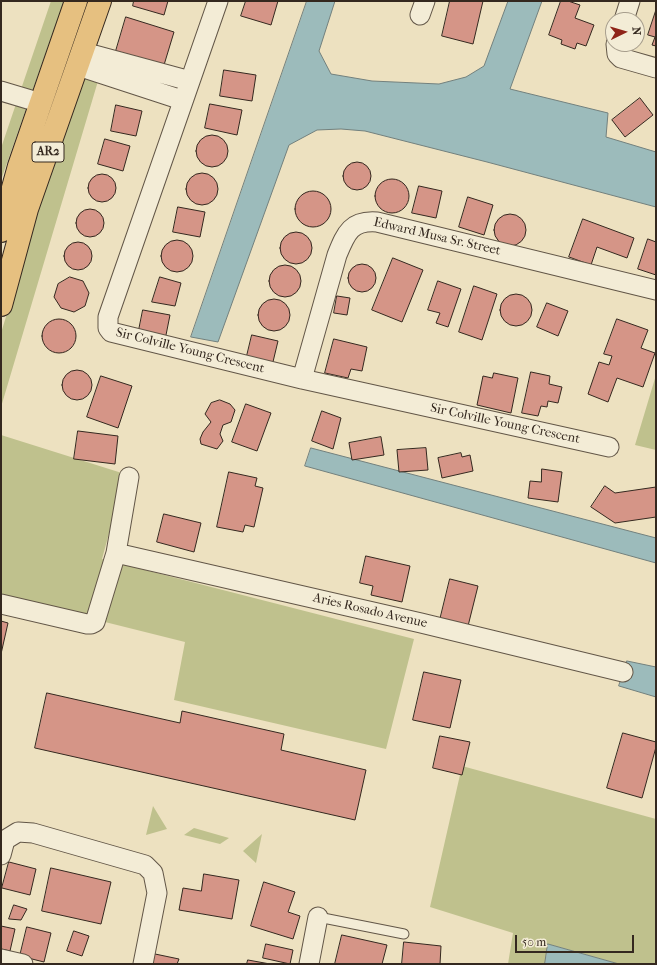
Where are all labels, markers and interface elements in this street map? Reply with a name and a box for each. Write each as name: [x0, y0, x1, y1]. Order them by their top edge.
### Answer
north arrow: [605, 12, 645, 52]
text: N: [630, 26, 643, 36]
road number: AR2: [32, 142, 64, 162]
street label: Edward Musa Sr. Street: [372, 215, 502, 259]
street label: Sir Colville Young Crescent: [114, 325, 266, 377]
street label: Sir Colville Young Crescent: [429, 401, 581, 447]
street label: Aries Rosado Avenue: [311, 590, 429, 632]
scale bar: [517, 927, 636, 953]
text: 50 m: [522, 935, 546, 949]

